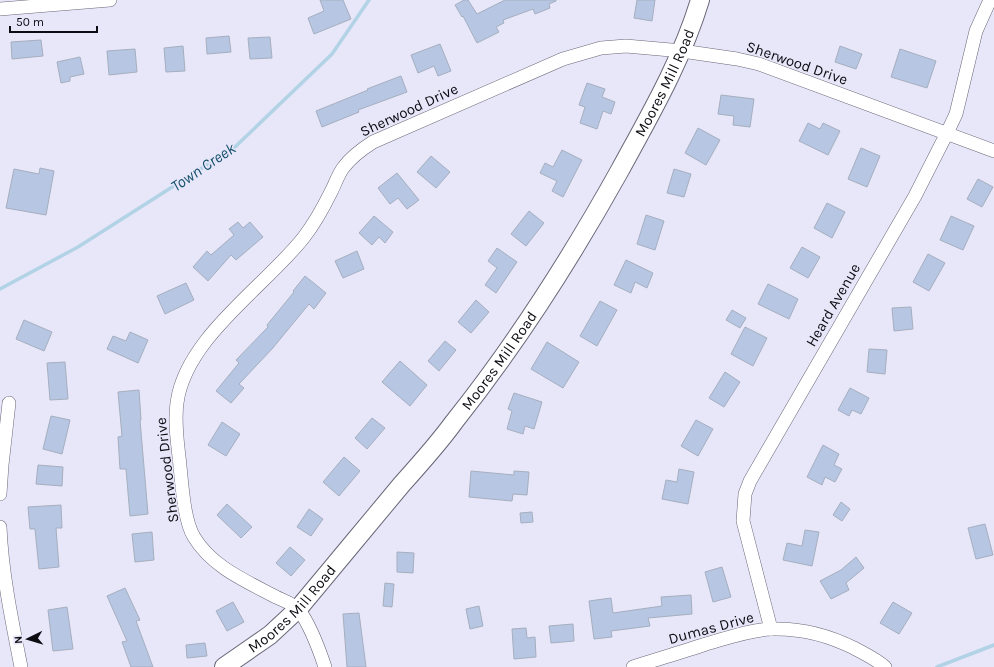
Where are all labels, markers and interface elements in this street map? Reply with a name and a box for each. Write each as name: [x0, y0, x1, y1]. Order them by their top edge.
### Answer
scale bar: [10, 8, 97, 34]
text: 50 m: [16, 15, 44, 29]
street label: Moores Mill Road: [631, 26, 698, 140]
street label: Sherwood Drive: [744, 37, 850, 89]
street label: Sherwood Drive: [357, 79, 461, 141]
water label: Town Creek: [167, 138, 240, 195]
street label: Heard Avenue: [802, 260, 864, 350]
street label: Moores Mill Road: [458, 308, 541, 414]
street label: Sherwood Drive: [152, 416, 182, 524]
street label: Moores Mill Road: [245, 561, 340, 657]
street label: Dumas Drive: [666, 608, 756, 648]
north arrow: [8, 619, 48, 659]
text: N: [12, 635, 25, 644]

